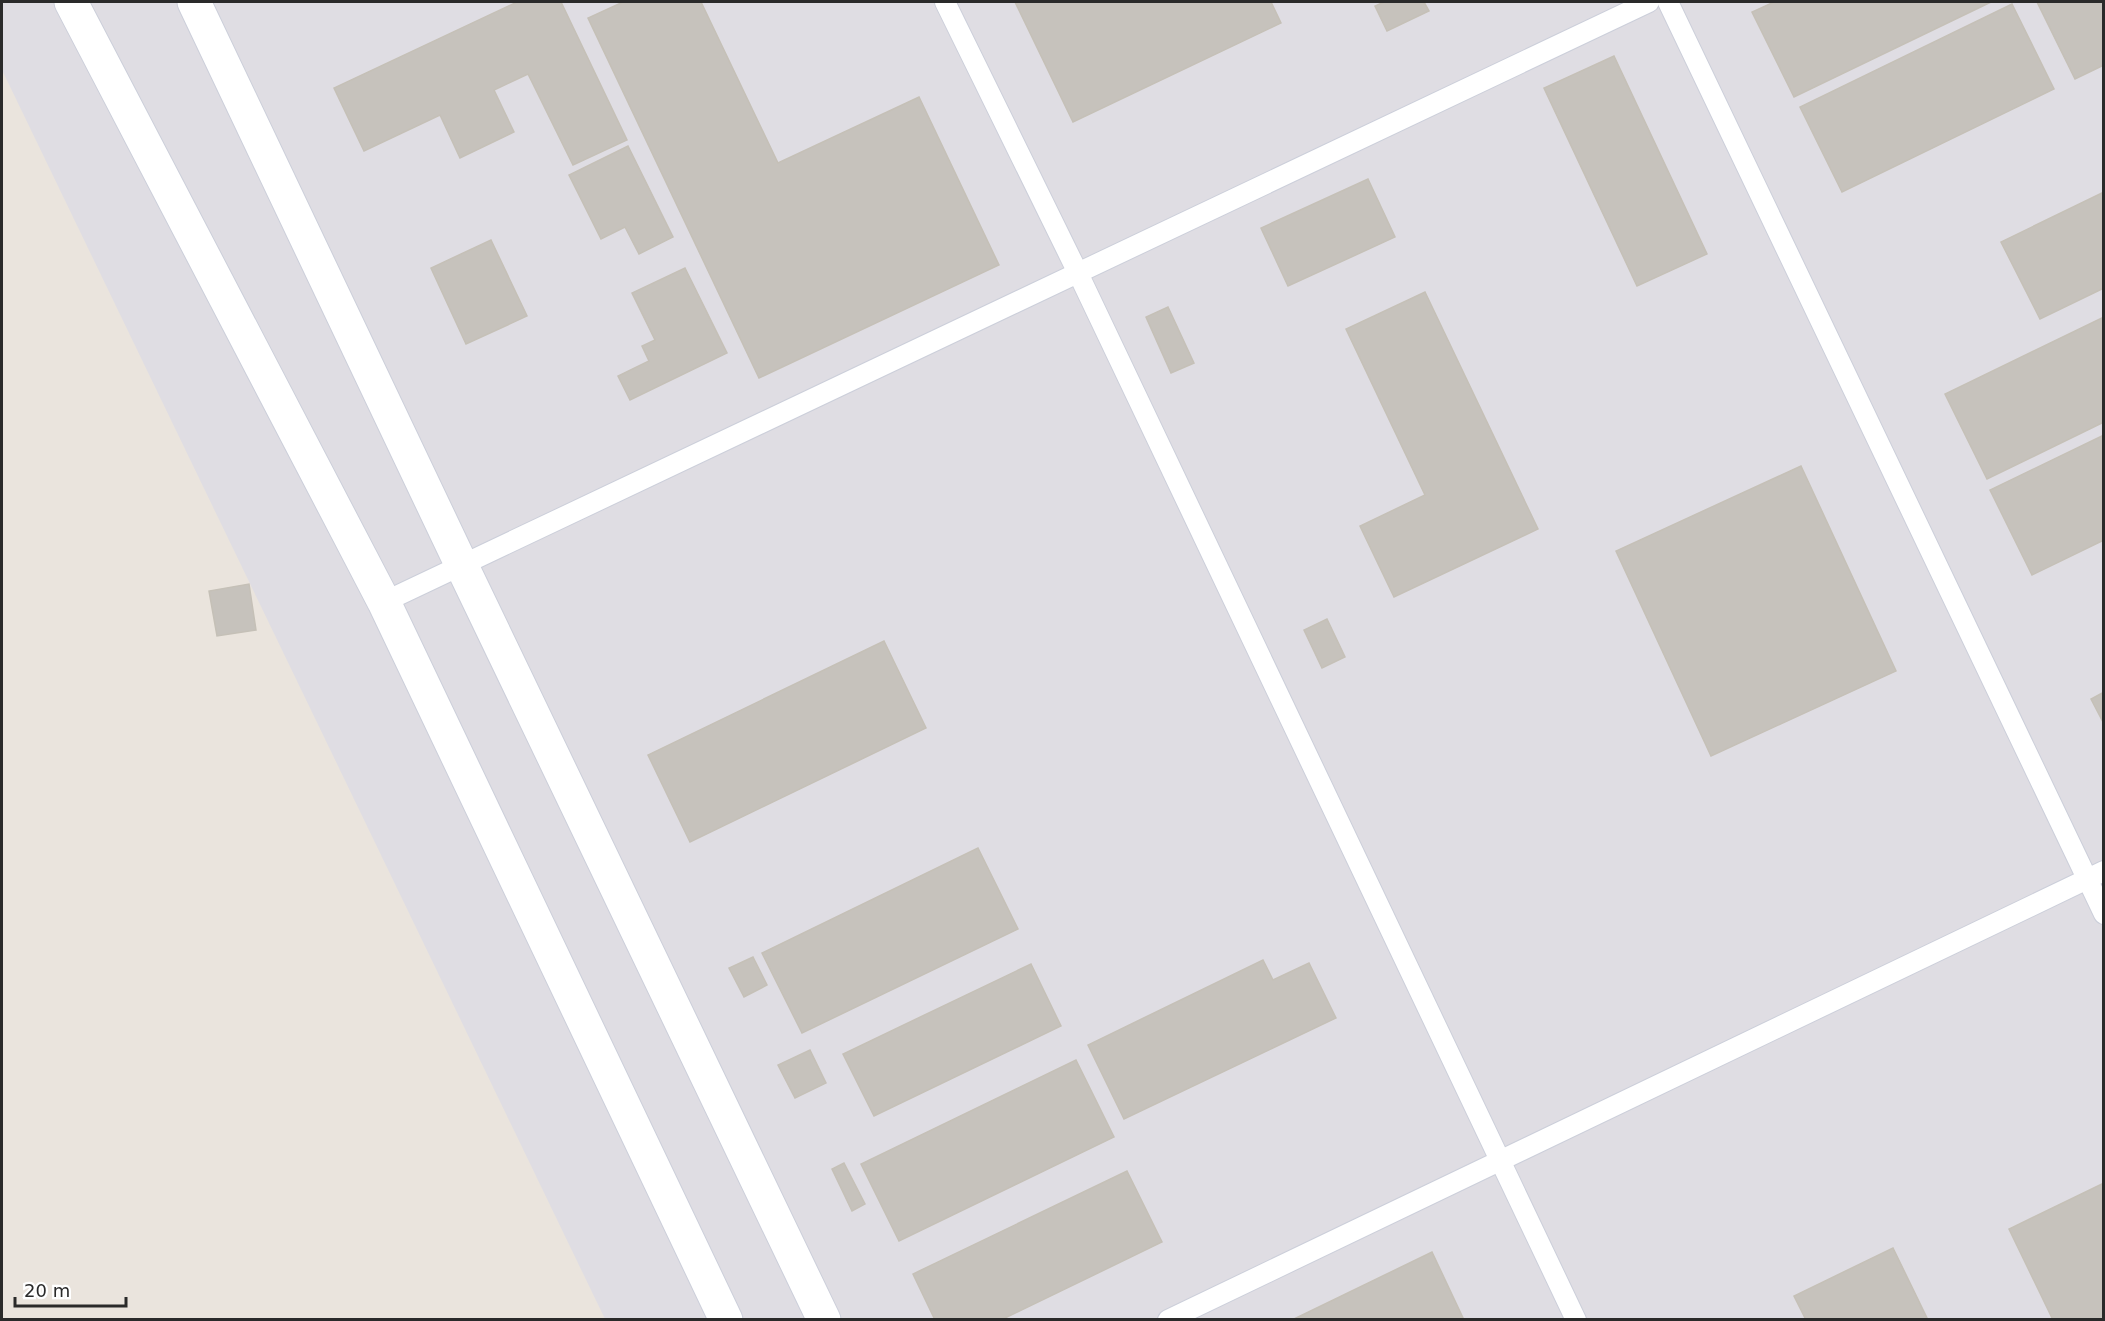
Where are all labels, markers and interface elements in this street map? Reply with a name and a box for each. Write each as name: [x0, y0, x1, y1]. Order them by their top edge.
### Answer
scale bar: [15, 1270, 126, 1308]
text: 20 m: [24, 1280, 70, 1301]

